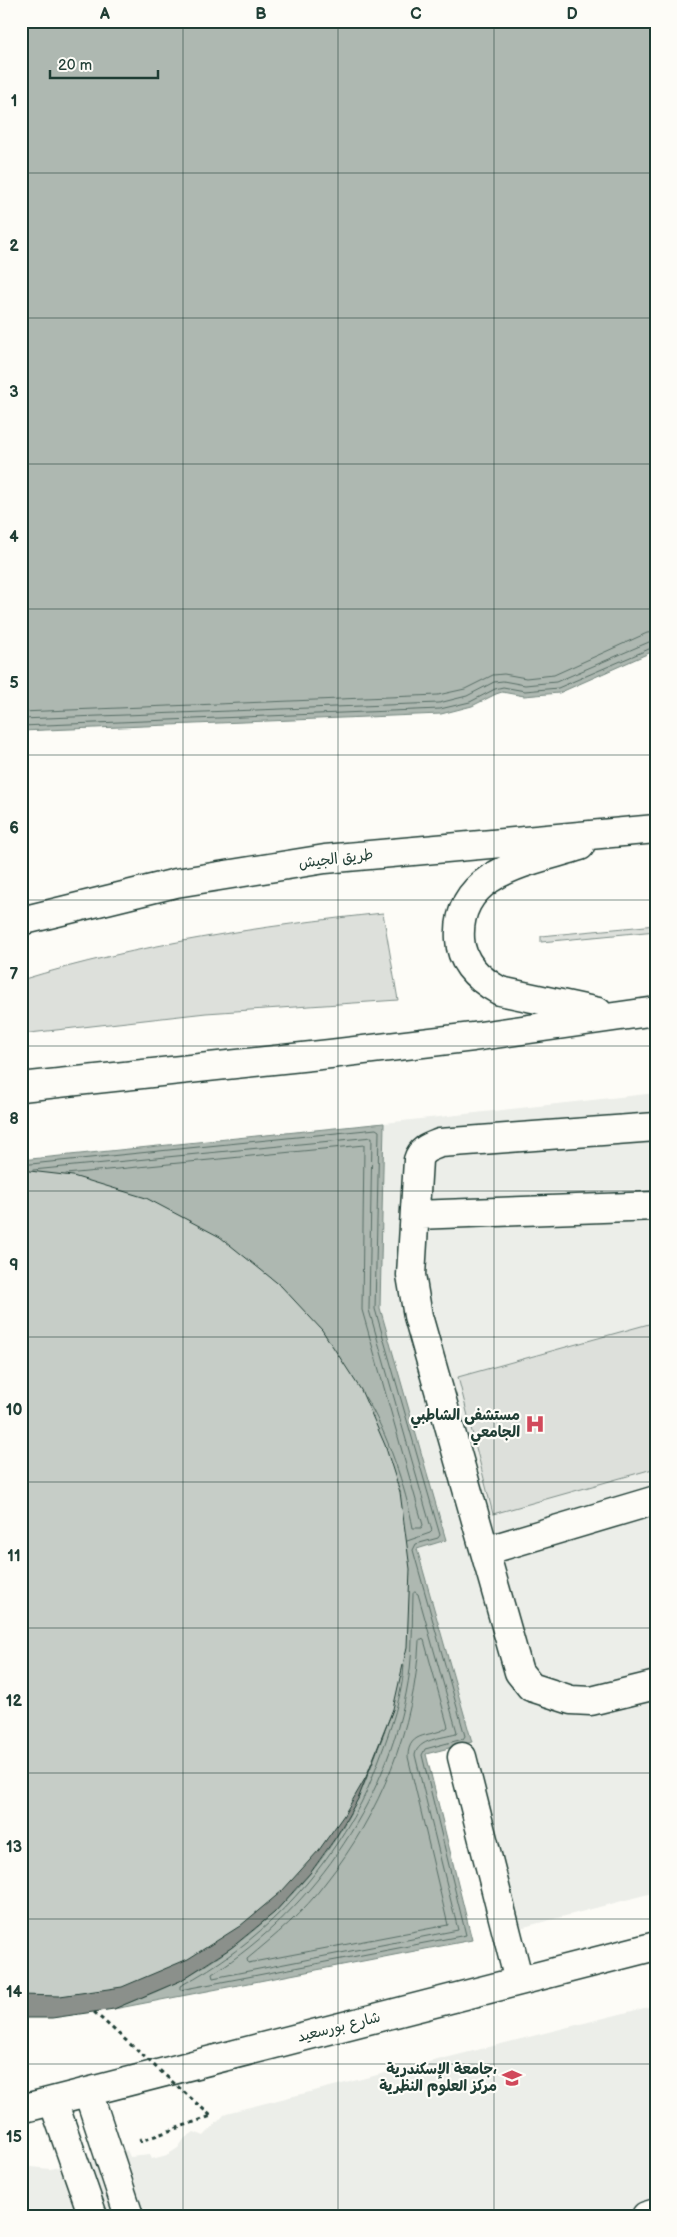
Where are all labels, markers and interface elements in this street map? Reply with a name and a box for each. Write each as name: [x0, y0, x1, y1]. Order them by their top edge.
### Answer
text: A: [99, 5, 110, 24]
text: B: [255, 5, 267, 24]
text: C: [410, 5, 422, 24]
text: D: [566, 5, 578, 24]
scale bar: [50, 48, 158, 80]
text: 20 m: [58, 56, 92, 75]
text: 1: [11, 92, 17, 111]
text: 2: [9, 237, 19, 256]
text: 3: [9, 383, 19, 402]
text: 4: [9, 528, 19, 547]
text: 5: [9, 674, 19, 693]
text: 6: [9, 819, 19, 838]
street label: طريق الجيش: [298, 845, 374, 873]
text: 7: [10, 965, 19, 984]
text: 8: [9, 1110, 19, 1129]
text: 9: [9, 1256, 19, 1275]
text: 10: [6, 1401, 22, 1420]
place label: مستشفى الشاطبي الجامعي: [411, 1406, 520, 1446]
hospital icon: مستشفى الشاطبي الجامعي: [524, 1413, 546, 1435]
text: 11: [7, 1547, 21, 1566]
text: 12: [6, 1692, 23, 1711]
text: 13: [6, 1838, 22, 1857]
text: 14: [6, 1983, 23, 2002]
street label: شارع بورسعيد: [295, 2007, 383, 2047]
place label: جامعة الإسكندرية، مركز العلوم النظرية: [379, 2060, 497, 2097]
school or university icon: جامعة الإسكندرية، مركز العلوم النظرية: [501, 2067, 523, 2089]
text: 15: [6, 2128, 22, 2147]

